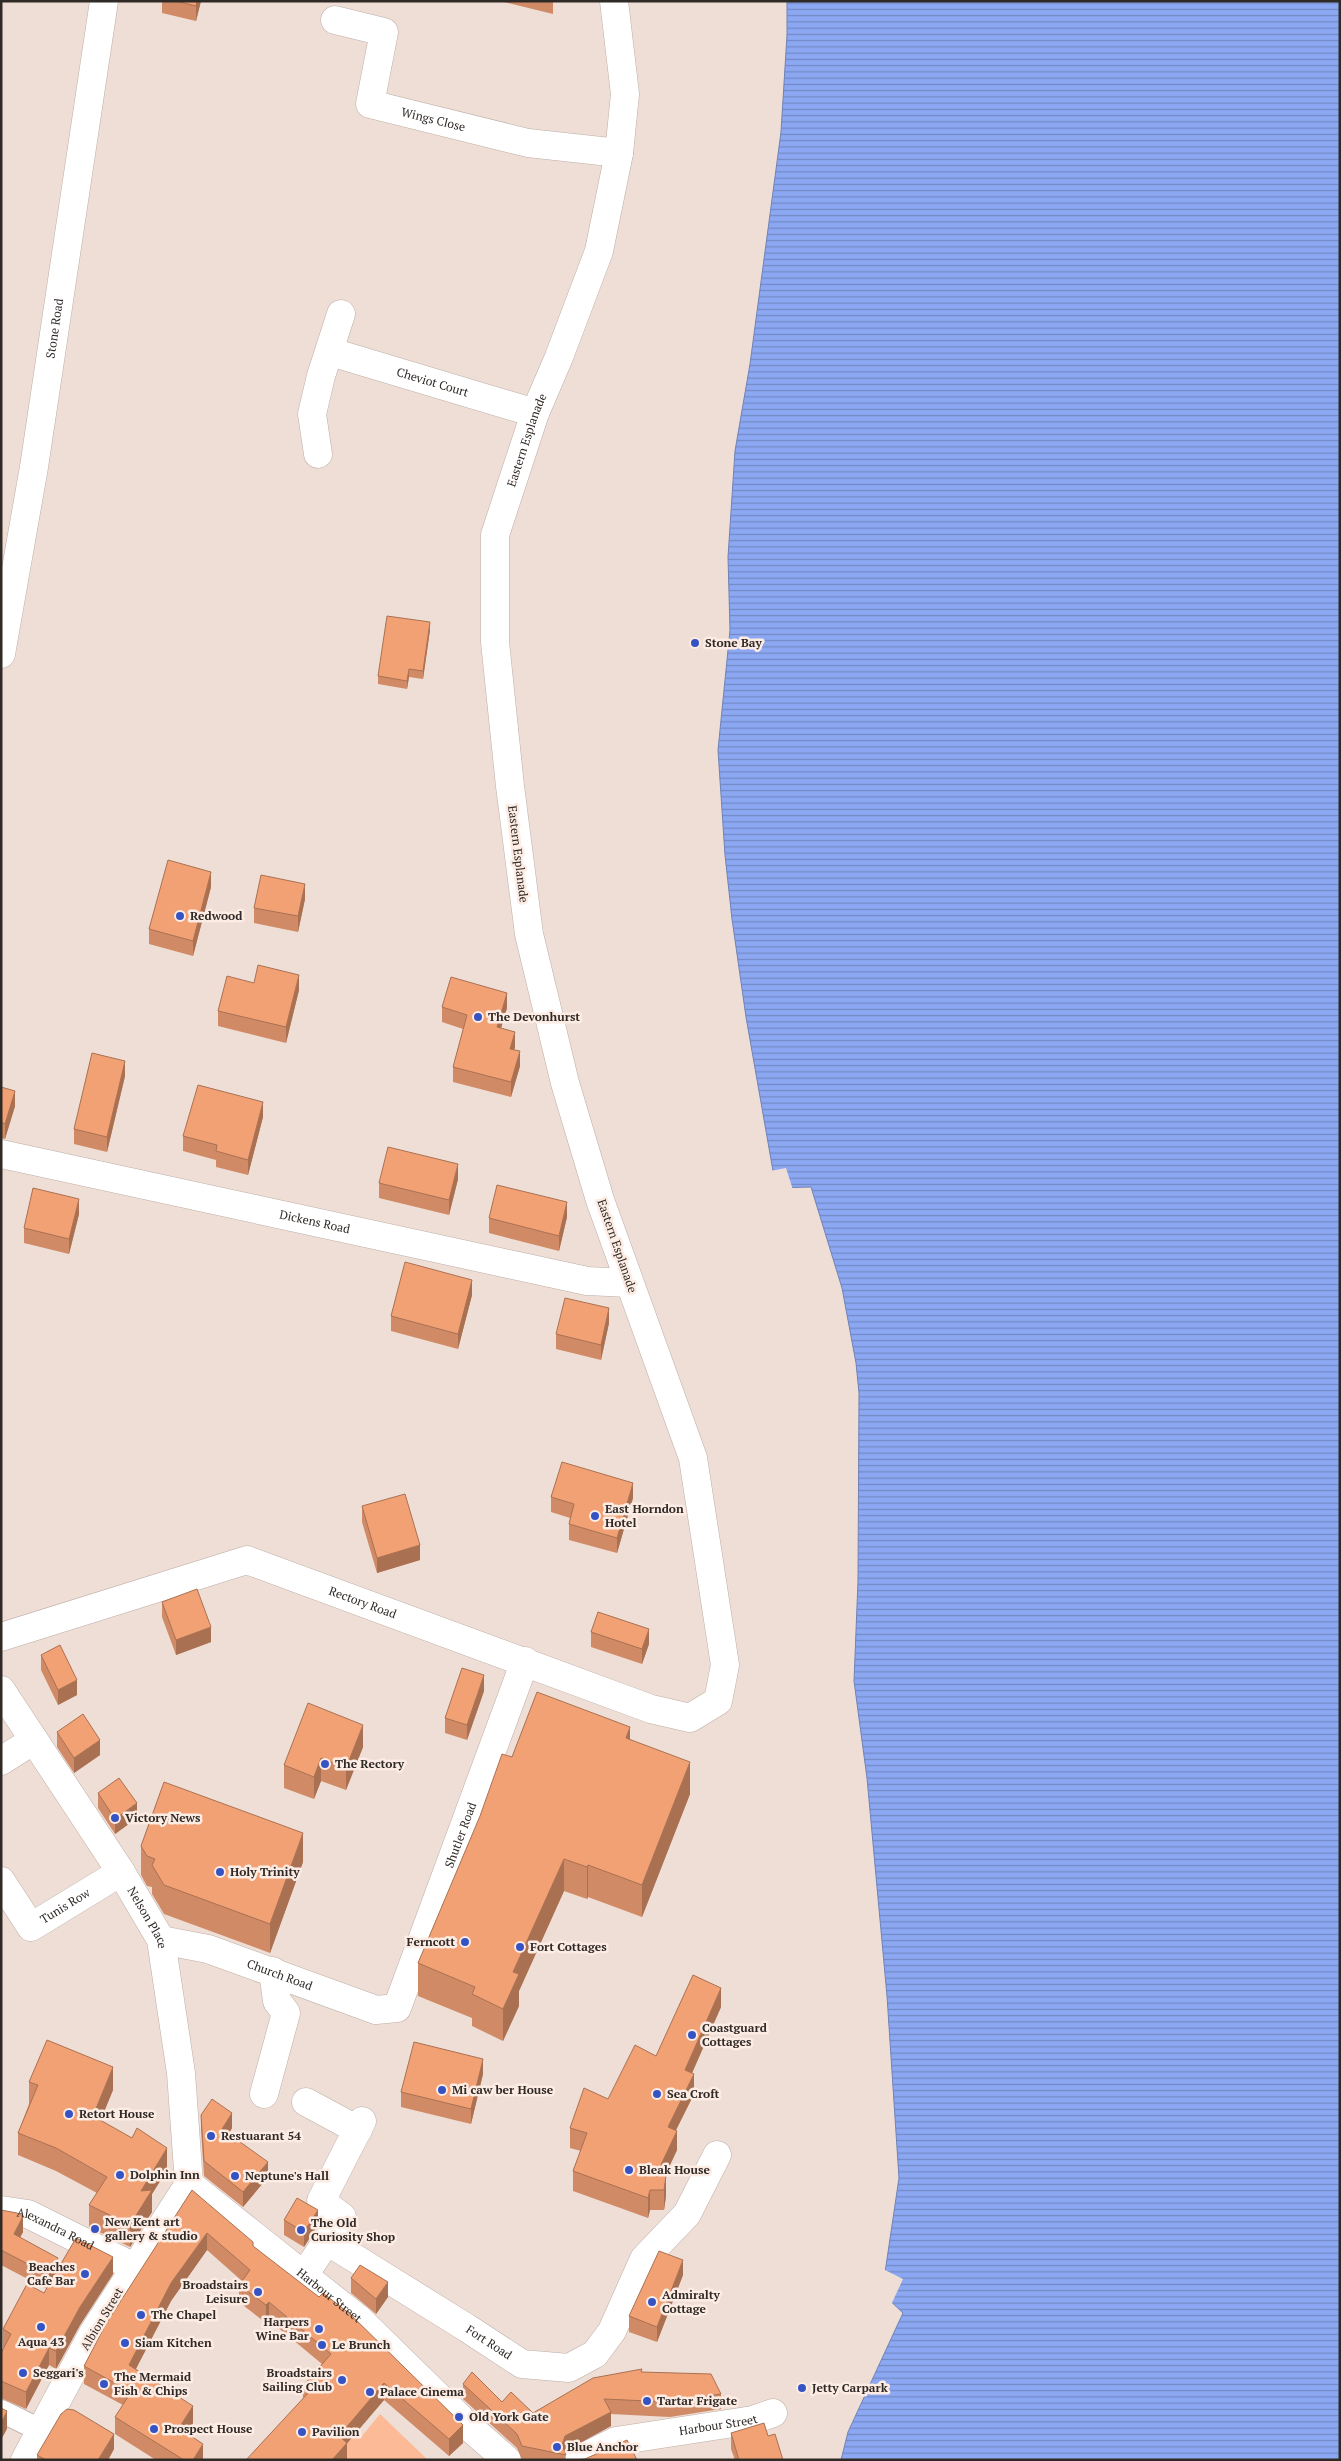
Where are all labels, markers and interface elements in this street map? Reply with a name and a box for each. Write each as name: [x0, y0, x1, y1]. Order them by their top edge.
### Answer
street label: Wings Close: [400, 104, 467, 134]
street label: Stone Road: [42, 297, 66, 359]
street label: Cheviot Court: [395, 364, 471, 400]
street label: Eastern Esplanade: [503, 391, 550, 489]
place label: Stone Bay: [705, 635, 762, 650]
marker: Stone Bay: [689, 637, 701, 649]
street label: Eastern Esplanade: [505, 804, 532, 903]
place label: Redwood: [190, 908, 243, 923]
marker: Redwood: [174, 910, 186, 922]
place label: The Devonhurst: [488, 1009, 580, 1024]
marker: The Devonhurst: [472, 1011, 484, 1023]
street label: Eastern Esplanade: [594, 1197, 641, 1295]
street label: Dickens Road: [278, 1207, 352, 1237]
place label: East Horndon Hotel: [605, 1501, 684, 1530]
marker: East Horndon Hotel: [589, 1510, 601, 1522]
street label: Rectory Road: [327, 1583, 399, 1622]
place label: The Rectory: [335, 1756, 405, 1771]
marker: The Rectory: [319, 1758, 331, 1770]
street label: Shutler Road: [441, 1800, 479, 1870]
place label: Victory News: [125, 1810, 201, 1825]
marker: Victory News: [109, 1812, 121, 1824]
place label: Holy Trinity: [230, 1864, 300, 1879]
marker: Holy Trinity: [214, 1866, 226, 1878]
street label: Nelson Place: [124, 1884, 170, 1949]
street label: Tunis Row: [37, 1885, 93, 1927]
place label: Ferncott: [407, 1934, 455, 1949]
marker: Ferncott: [459, 1936, 471, 1948]
place label: Fort Cottages: [530, 1939, 607, 1954]
marker: Fort Cottages: [514, 1941, 526, 1953]
street label: Church Road: [245, 1956, 315, 1993]
place label: Coastguard Cottages: [702, 2020, 768, 2049]
marker: Coastguard Cottages: [686, 2029, 698, 2041]
place label: Mi caw ber House: [452, 2082, 554, 2097]
marker: Mi caw ber House: [436, 2084, 448, 2096]
place label: Sea Croft: [667, 2086, 720, 2101]
marker: Sea Croft: [651, 2088, 663, 2100]
place label: Retort House: [79, 2106, 155, 2121]
marker: Retort House: [63, 2108, 75, 2120]
place label: Restuarant 54: [221, 2128, 301, 2143]
marker: Restuarant 54: [205, 2130, 217, 2142]
place label: Bleak House: [639, 2162, 710, 2177]
marker: Bleak House: [623, 2164, 635, 2176]
place label: Dolphin Inn: [130, 2167, 200, 2182]
place label: Neptune's Hall: [245, 2168, 329, 2183]
marker: Dolphin Inn: [114, 2169, 126, 2181]
marker: Neptune's Hall: [229, 2170, 241, 2182]
street label: Alexandra Road: [16, 2204, 97, 2253]
place label: New Kent art gallery & studio: [105, 2214, 198, 2243]
place label: The Old Curiosity Shop: [311, 2215, 395, 2244]
marker: New Kent art gallery & studio: [89, 2223, 101, 2235]
marker: The Old Curiosity Shop: [295, 2224, 307, 2236]
place label: Beaches Cafe Bar: [27, 2259, 76, 2288]
street label: Harbour Street: [294, 2265, 365, 2326]
marker: Beaches Cafe Bar: [79, 2268, 91, 2280]
place label: Broadstairs Leisure: [183, 2277, 249, 2306]
street label: Albion Street: [77, 2284, 126, 2353]
marker: Broadstairs Leisure: [252, 2286, 264, 2298]
place label: Admiralty Cottage: [662, 2287, 721, 2316]
marker: Admiralty Cottage: [646, 2296, 658, 2308]
place label: The Chapel: [151, 2307, 216, 2322]
marker: The Chapel: [135, 2309, 147, 2321]
place label: Harpers Wine Bar: [256, 2314, 310, 2343]
marker: Aqua 43: [35, 2321, 47, 2333]
street label: Fort Road: [463, 2321, 515, 2363]
marker: Harpers Wine Bar: [313, 2323, 325, 2335]
place label: Aqua 43: [18, 2334, 64, 2349]
place label: Siam Kitchen: [135, 2335, 212, 2350]
marker: Siam Kitchen: [119, 2337, 131, 2349]
place label: Le Brunch: [332, 2337, 391, 2352]
marker: Le Brunch: [316, 2339, 328, 2351]
place label: Seggari's: [33, 2365, 84, 2380]
place label: Broadstairs Sailing Club: [263, 2365, 333, 2394]
marker: Seggari's: [17, 2367, 29, 2379]
place label: The Mermaid Fish & Chips: [114, 2369, 192, 2398]
marker: Broadstairs Sailing Club: [336, 2374, 348, 2386]
marker: The Mermaid Fish & Chips: [98, 2378, 110, 2390]
place label: Jetty Carpark: [812, 2380, 888, 2395]
marker: Jetty Carpark: [796, 2382, 808, 2394]
place label: Palace Cinema: [380, 2384, 464, 2399]
marker: Palace Cinema: [364, 2386, 376, 2398]
place label: Tartar Frigate: [657, 2393, 738, 2408]
marker: Tartar Frigate: [641, 2395, 653, 2407]
place label: Old York Gate: [469, 2409, 549, 2424]
marker: Old York Gate: [453, 2411, 465, 2423]
street label: Harbour Street: [678, 2411, 760, 2438]
place label: Prospect House: [164, 2421, 253, 2436]
marker: Prospect House: [148, 2423, 160, 2435]
place label: Pavilion: [312, 2424, 360, 2439]
marker: Pavilion: [296, 2426, 308, 2438]
place label: Blue Anchor: [567, 2439, 639, 2454]
marker: Blue Anchor: [551, 2441, 563, 2453]

